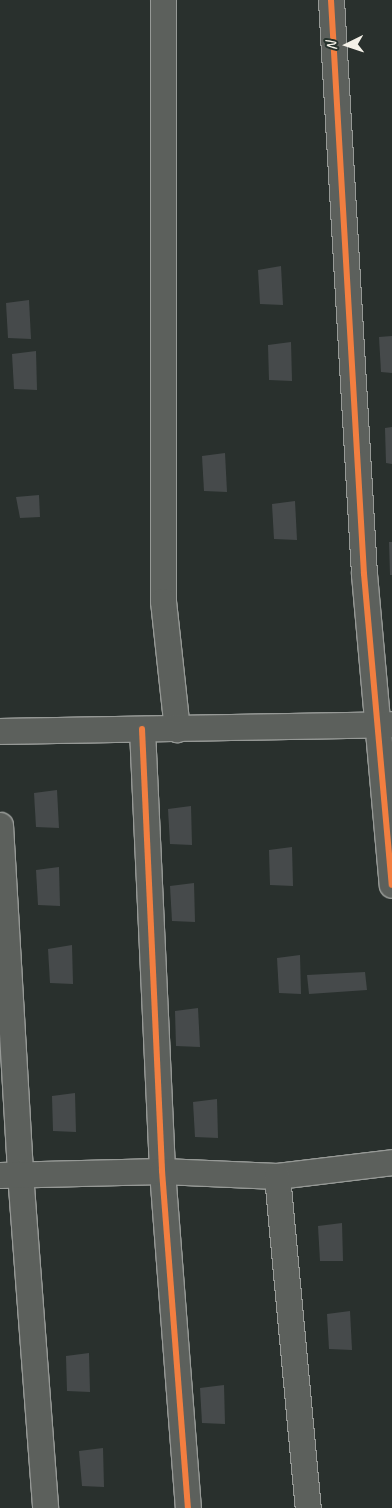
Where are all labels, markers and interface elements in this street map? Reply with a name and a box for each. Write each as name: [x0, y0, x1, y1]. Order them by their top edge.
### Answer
north arrow: [322, 20, 372, 70]
text: N: [323, 41, 340, 51]

